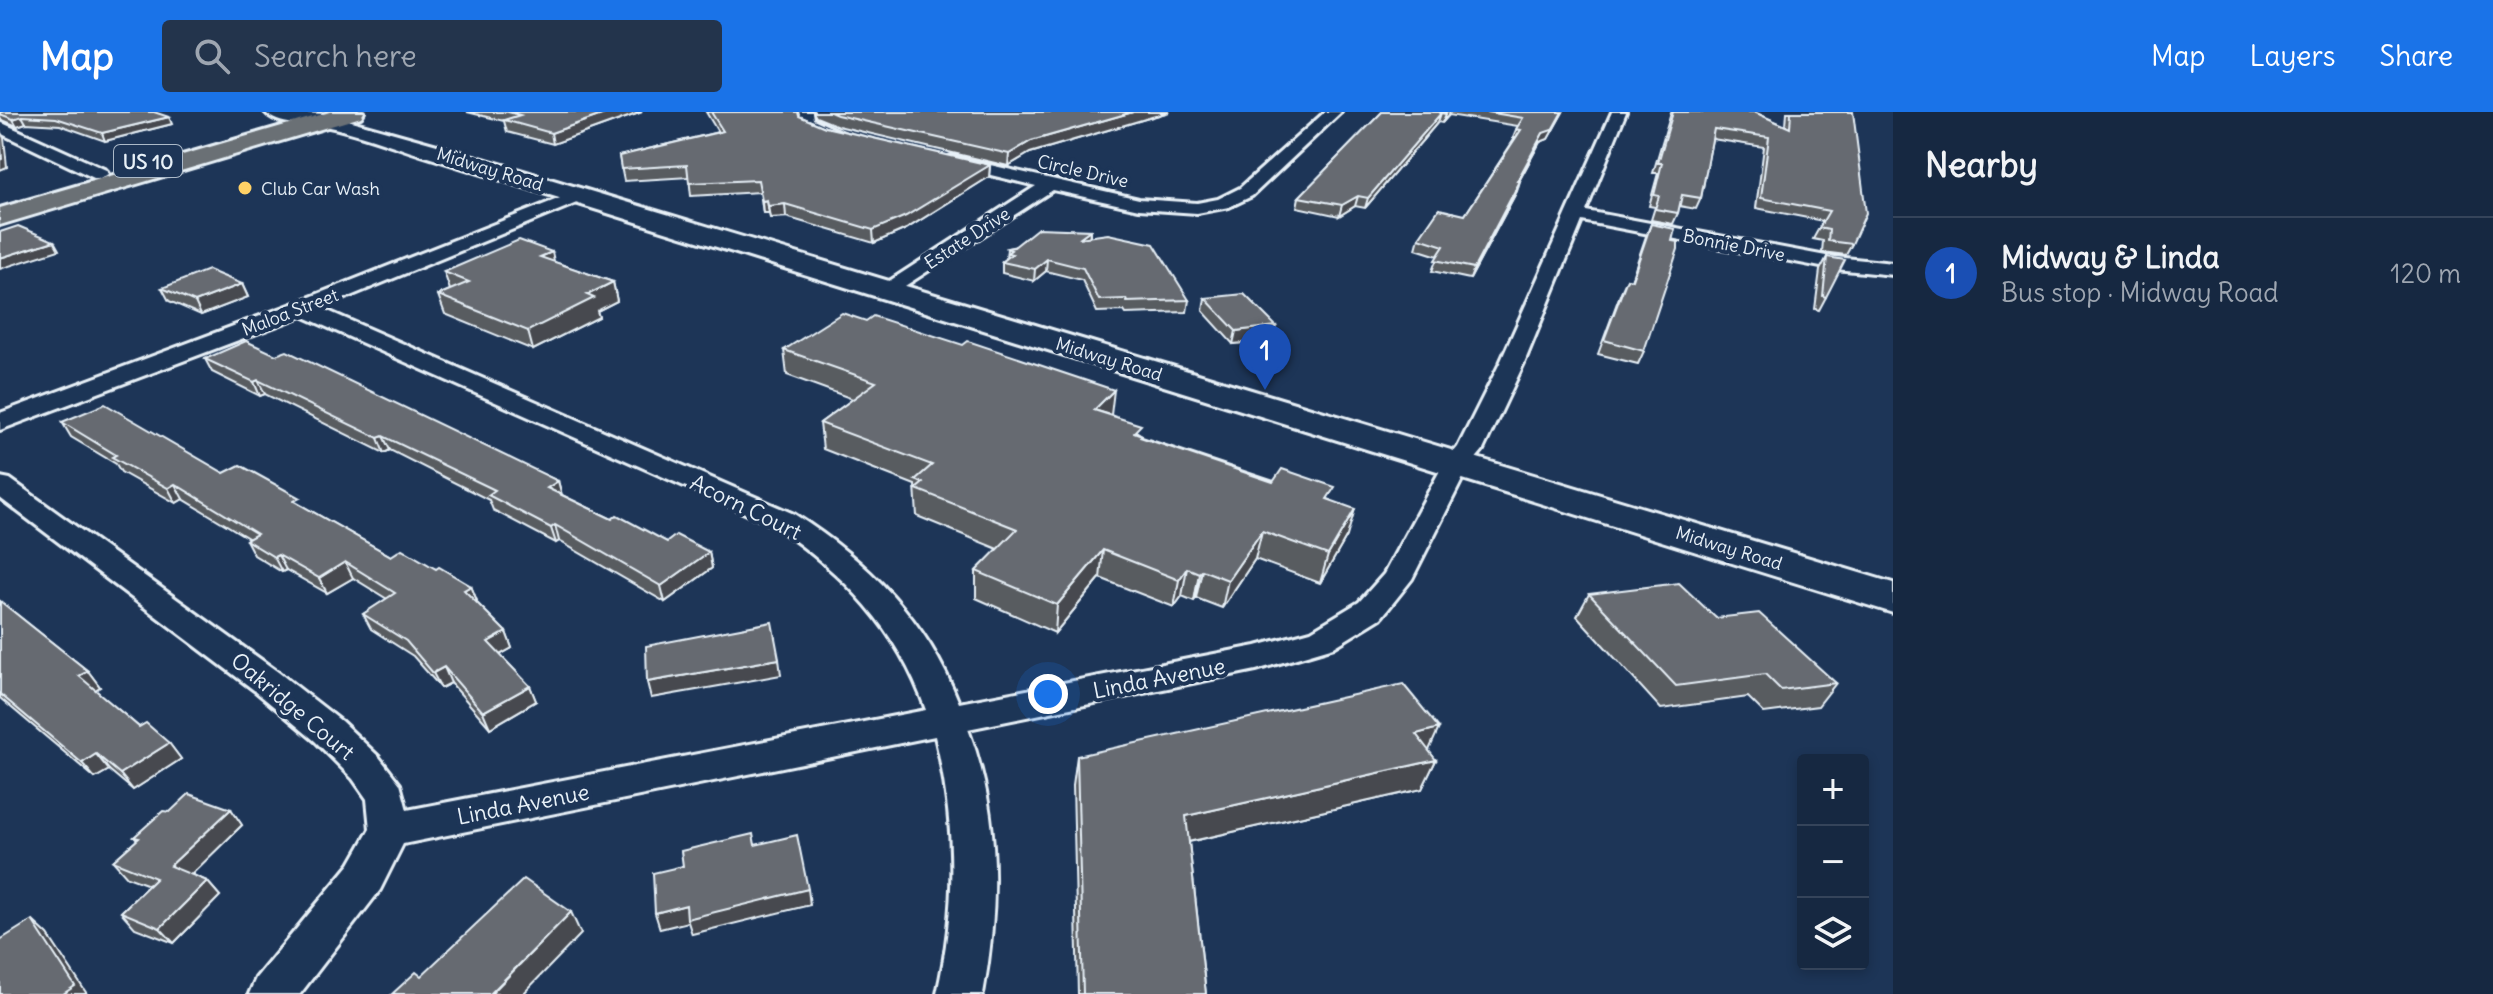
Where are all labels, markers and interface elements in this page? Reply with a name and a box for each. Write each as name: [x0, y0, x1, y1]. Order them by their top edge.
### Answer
search box: [162, 20, 722, 92]
text: Map: [40, 33, 114, 80]
icon: search: [190, 34, 234, 78]
text: Search here: [254, 37, 417, 75]
text: Map: [2151, 38, 2206, 74]
text: Layers: [2250, 38, 2336, 74]
text: Share: [2380, 38, 2453, 74]
street label: Midway Road: [434, 142, 546, 196]
text: Nearby: [1925, 143, 2038, 186]
road number: US 10: [114, 145, 182, 177]
street label: Circle Drive: [1035, 149, 1131, 193]
place label: Club Car Wash: [261, 177, 380, 200]
marker: Club Car Wash: [236, 179, 254, 197]
street label: Estate Drive: [920, 202, 1014, 274]
street label: Bonnie Drive: [1681, 224, 1787, 266]
text: Midway & Linda: [2001, 238, 2220, 276]
text: 1: [1946, 257, 1956, 290]
text: 120 m: [2390, 257, 2461, 290]
text: Bus stop · Midway Road: [2001, 276, 2279, 309]
street label: Maloa Street: [238, 283, 342, 341]
pin: 1: [1239, 324, 1291, 390]
street label: Midway Road: [1053, 332, 1165, 386]
street label: Acorn Court: [686, 468, 806, 546]
street label: Midway Road: [1673, 521, 1785, 575]
street label: Oakridge Court: [225, 646, 361, 766]
street label: Linda Avenue: [1090, 651, 1228, 705]
your location: [1028, 674, 1068, 714]
map controls: [1797, 754, 1869, 970]
button: +: [1797, 754, 1869, 826]
street label: Linda Avenue: [454, 777, 592, 831]
button: −: [1797, 826, 1869, 898]
button: layers: [1797, 898, 1869, 970]

